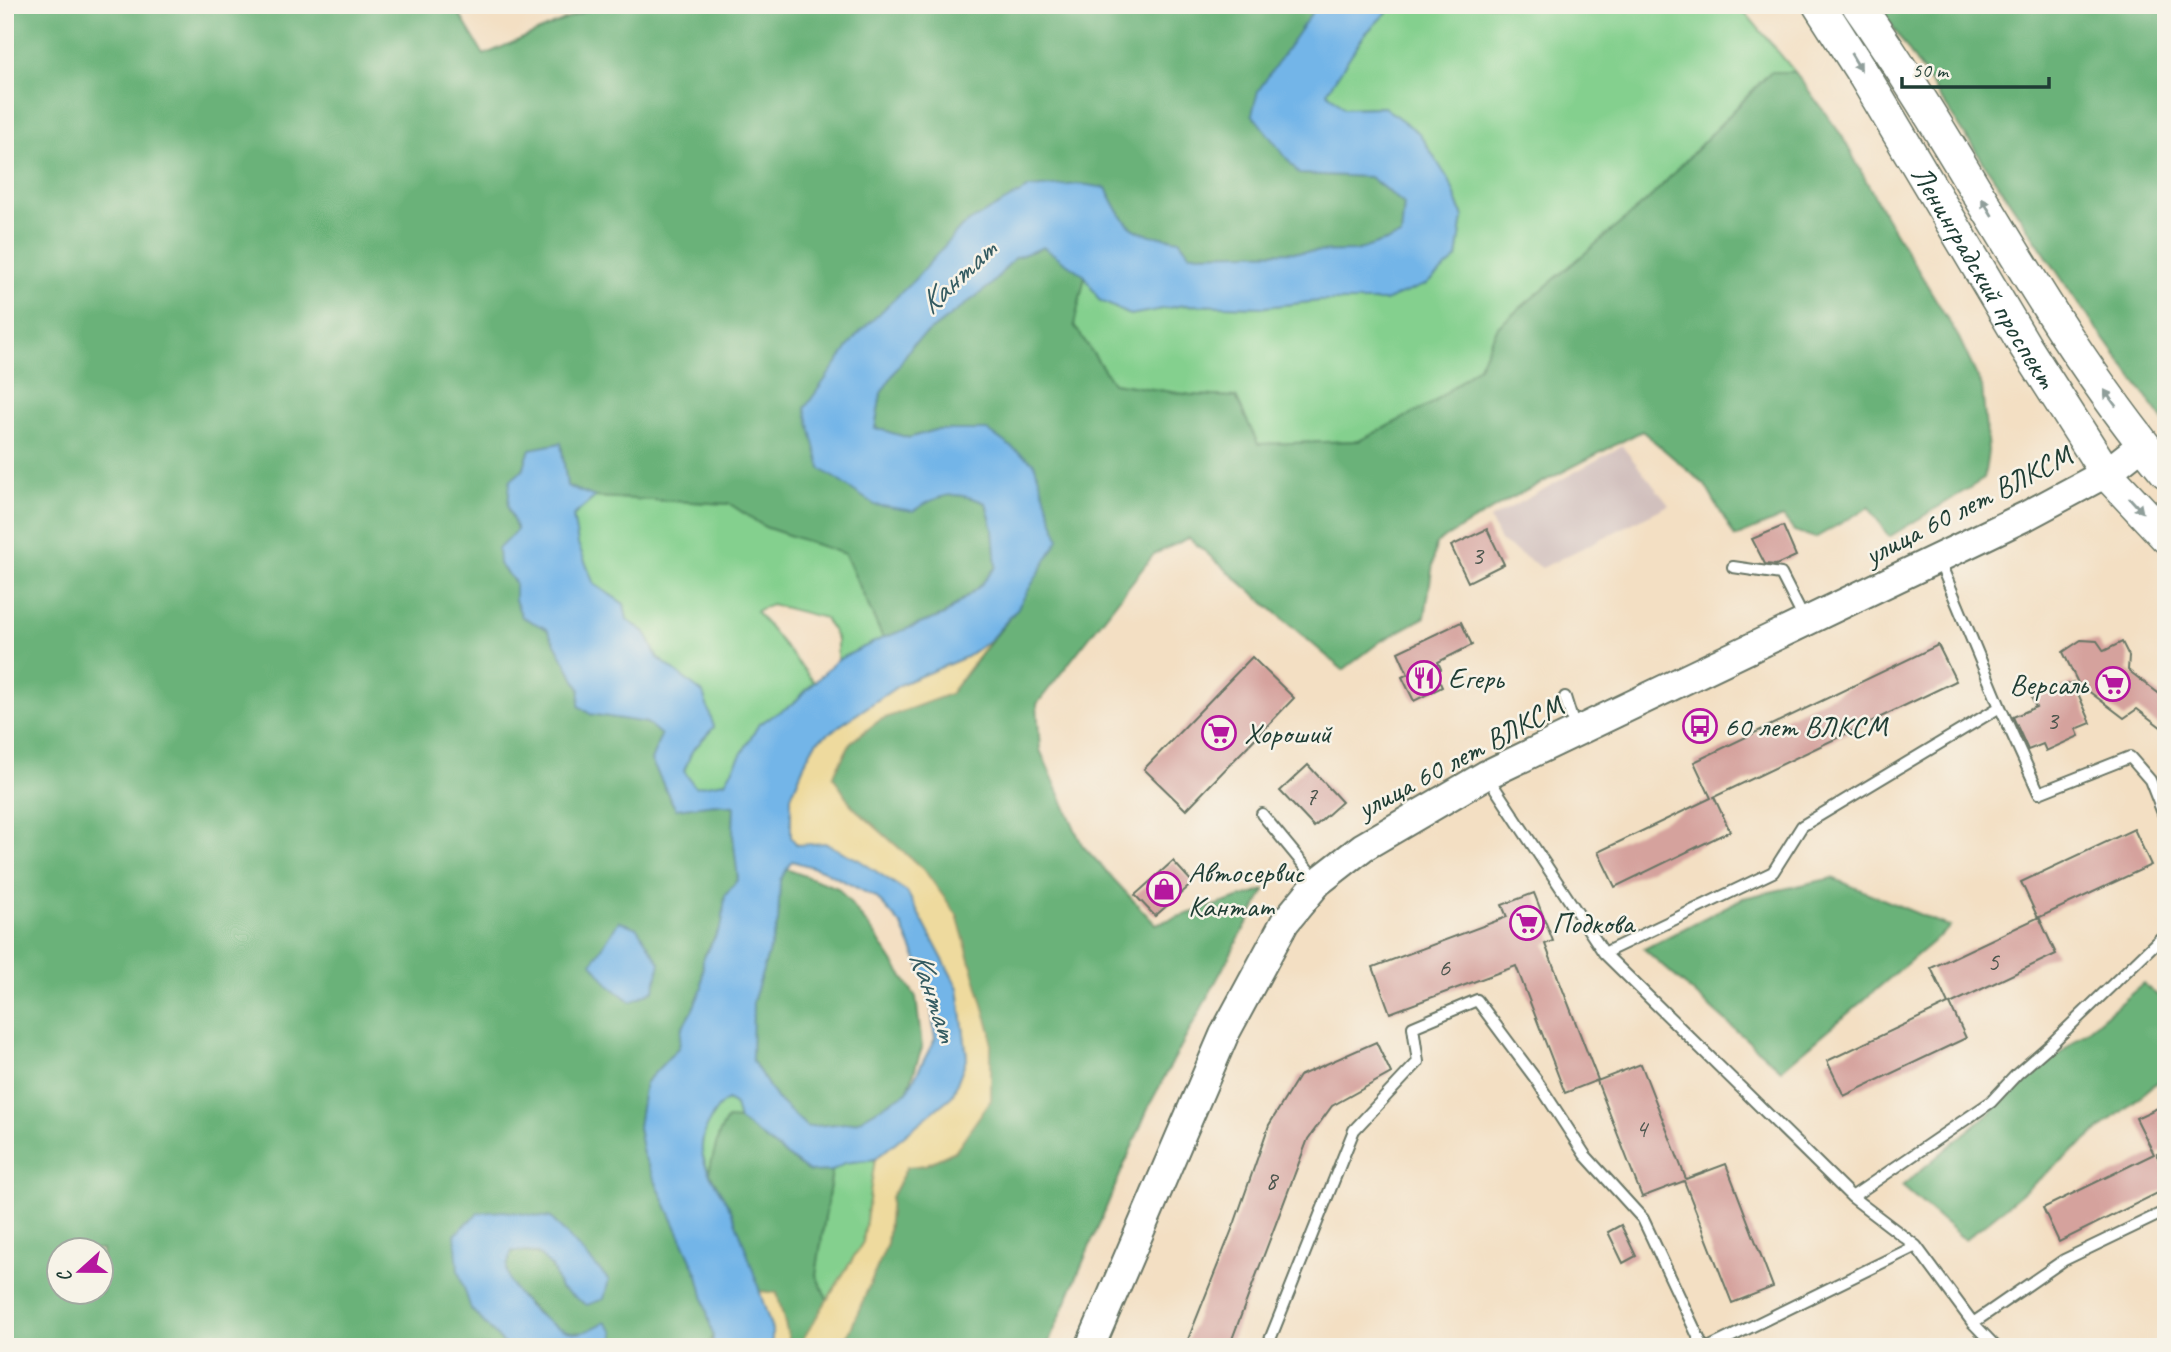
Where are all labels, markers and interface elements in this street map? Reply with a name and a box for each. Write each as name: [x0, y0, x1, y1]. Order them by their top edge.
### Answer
scale bar: [1902, 46, 2048, 90]
one-way arrow: [1850, 53, 1863, 72]
text: 50 m: [1912, 57, 1950, 83]
street label: Ленинградский проспект: [1903, 158, 2067, 396]
one-way arrow: [1980, 197, 1993, 217]
water label: Кантат: [910, 229, 1007, 323]
one-way arrow: [2103, 389, 2117, 407]
street label: улица 60 лет ВЛКСМ: [1856, 435, 2080, 575]
one-way arrow: [2128, 496, 2144, 514]
house number: 3: [1471, 539, 1485, 572]
restaurant icon: Егерь: [1405, 659, 1443, 697]
place label: Егерь: [1448, 659, 1505, 697]
place label: Версаль: [2010, 665, 2090, 703]
supermarket icon: Версаль: [2094, 665, 2132, 703]
street label: улица 60 лет ВЛКСМ: [1349, 686, 1572, 828]
house number: 3: [2046, 704, 2060, 737]
bus stop icon: 60 лет ВЛКСМ: [1681, 707, 1719, 745]
place label: 60 лет ВЛКСМ: [1724, 707, 1889, 745]
supermarket icon: Хороший: [1200, 714, 1238, 752]
place label: Хороший: [1244, 714, 1333, 752]
house number: 7: [1305, 780, 1318, 813]
place label: Автосервис Кантат: [1188, 853, 1305, 925]
shop icon: Автосервис Кантат: [1145, 870, 1183, 908]
supermarket icon: Подкова: [1508, 904, 1546, 942]
place label: Подкова: [1552, 904, 1636, 942]
house number: 5: [1987, 945, 2000, 978]
water label: Кантат: [900, 946, 970, 1048]
house number: 6: [1438, 951, 1451, 984]
house number: 4: [1635, 1112, 1649, 1145]
house number: 8: [1265, 1164, 1279, 1197]
north arrow: [46, 1236, 116, 1306]
text: С: [51, 1266, 78, 1285]

